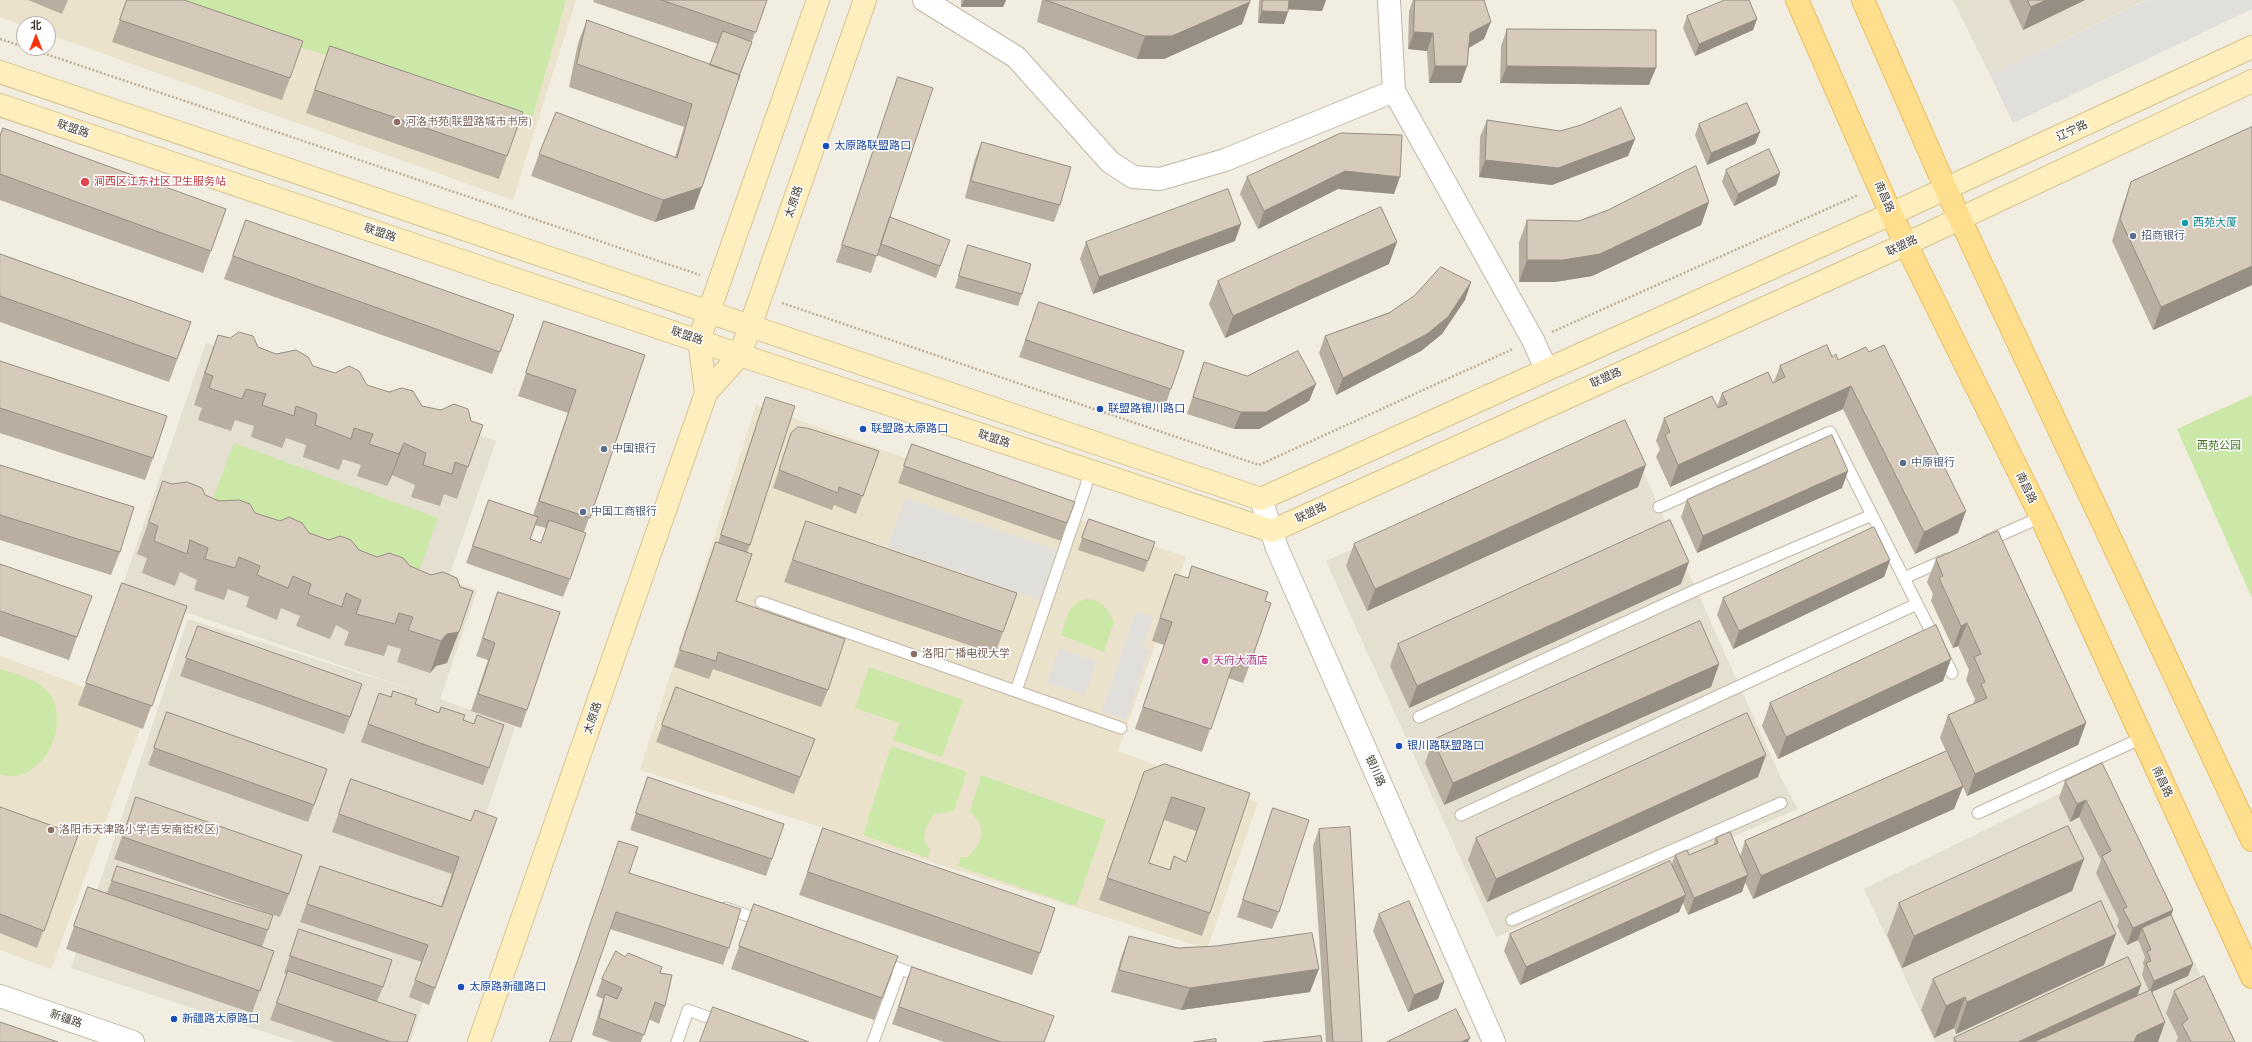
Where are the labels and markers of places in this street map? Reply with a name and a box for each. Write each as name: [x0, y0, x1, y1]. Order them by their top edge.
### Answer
place label: 河洛书苑(联盟路城市书房): [405, 115, 531, 129]
marker: 河洛书苑(联盟路城市书房): [392, 117, 402, 127]
place label: 太原路联盟路口: [834, 139, 911, 153]
marker: 太原路联盟路口: [821, 141, 831, 151]
place label: 涧西区江东社区卫生服务站: [94, 175, 226, 189]
marker: 涧西区江东社区卫生服务站: [79, 176, 91, 188]
place label: 西苑大厦: [2193, 216, 2237, 230]
marker: 西苑大厦: [2180, 218, 2190, 228]
place label: 招商银行: [2141, 229, 2185, 243]
marker: 招商银行: [2128, 231, 2138, 241]
place label: 联盟路银川路口: [1108, 402, 1185, 416]
marker: 联盟路银川路口: [1095, 404, 1105, 414]
place label: 联盟路太原路口: [871, 422, 948, 436]
marker: 联盟路太原路口: [858, 424, 868, 434]
place label: 中国银行: [612, 442, 656, 456]
marker: 中国银行: [599, 444, 609, 454]
place label: 中原银行: [1911, 456, 1955, 470]
marker: 中原银行: [1898, 458, 1908, 468]
place label: 中国工商银行: [591, 505, 657, 519]
marker: 中国工商银行: [578, 507, 588, 517]
place label: 洛阳广播电视大学: [922, 647, 1010, 661]
marker: 洛阳广播电视大学: [909, 649, 919, 659]
place label: 天府大酒店: [1213, 654, 1268, 668]
marker: 天府大酒店: [1200, 656, 1210, 666]
place label: 银川路联盟路口: [1407, 739, 1484, 753]
marker: 银川路联盟路口: [1394, 741, 1404, 751]
place label: 洛阳市天津路小学(吉安南街校区): [59, 823, 218, 837]
marker: 洛阳市天津路小学(吉安南街校区): [46, 825, 56, 835]
place label: 太原路新疆路口: [469, 980, 546, 994]
marker: 太原路新疆路口: [456, 982, 466, 992]
place label: 新疆路太原路口: [182, 1012, 259, 1026]
marker: 新疆路太原路口: [169, 1014, 179, 1024]

